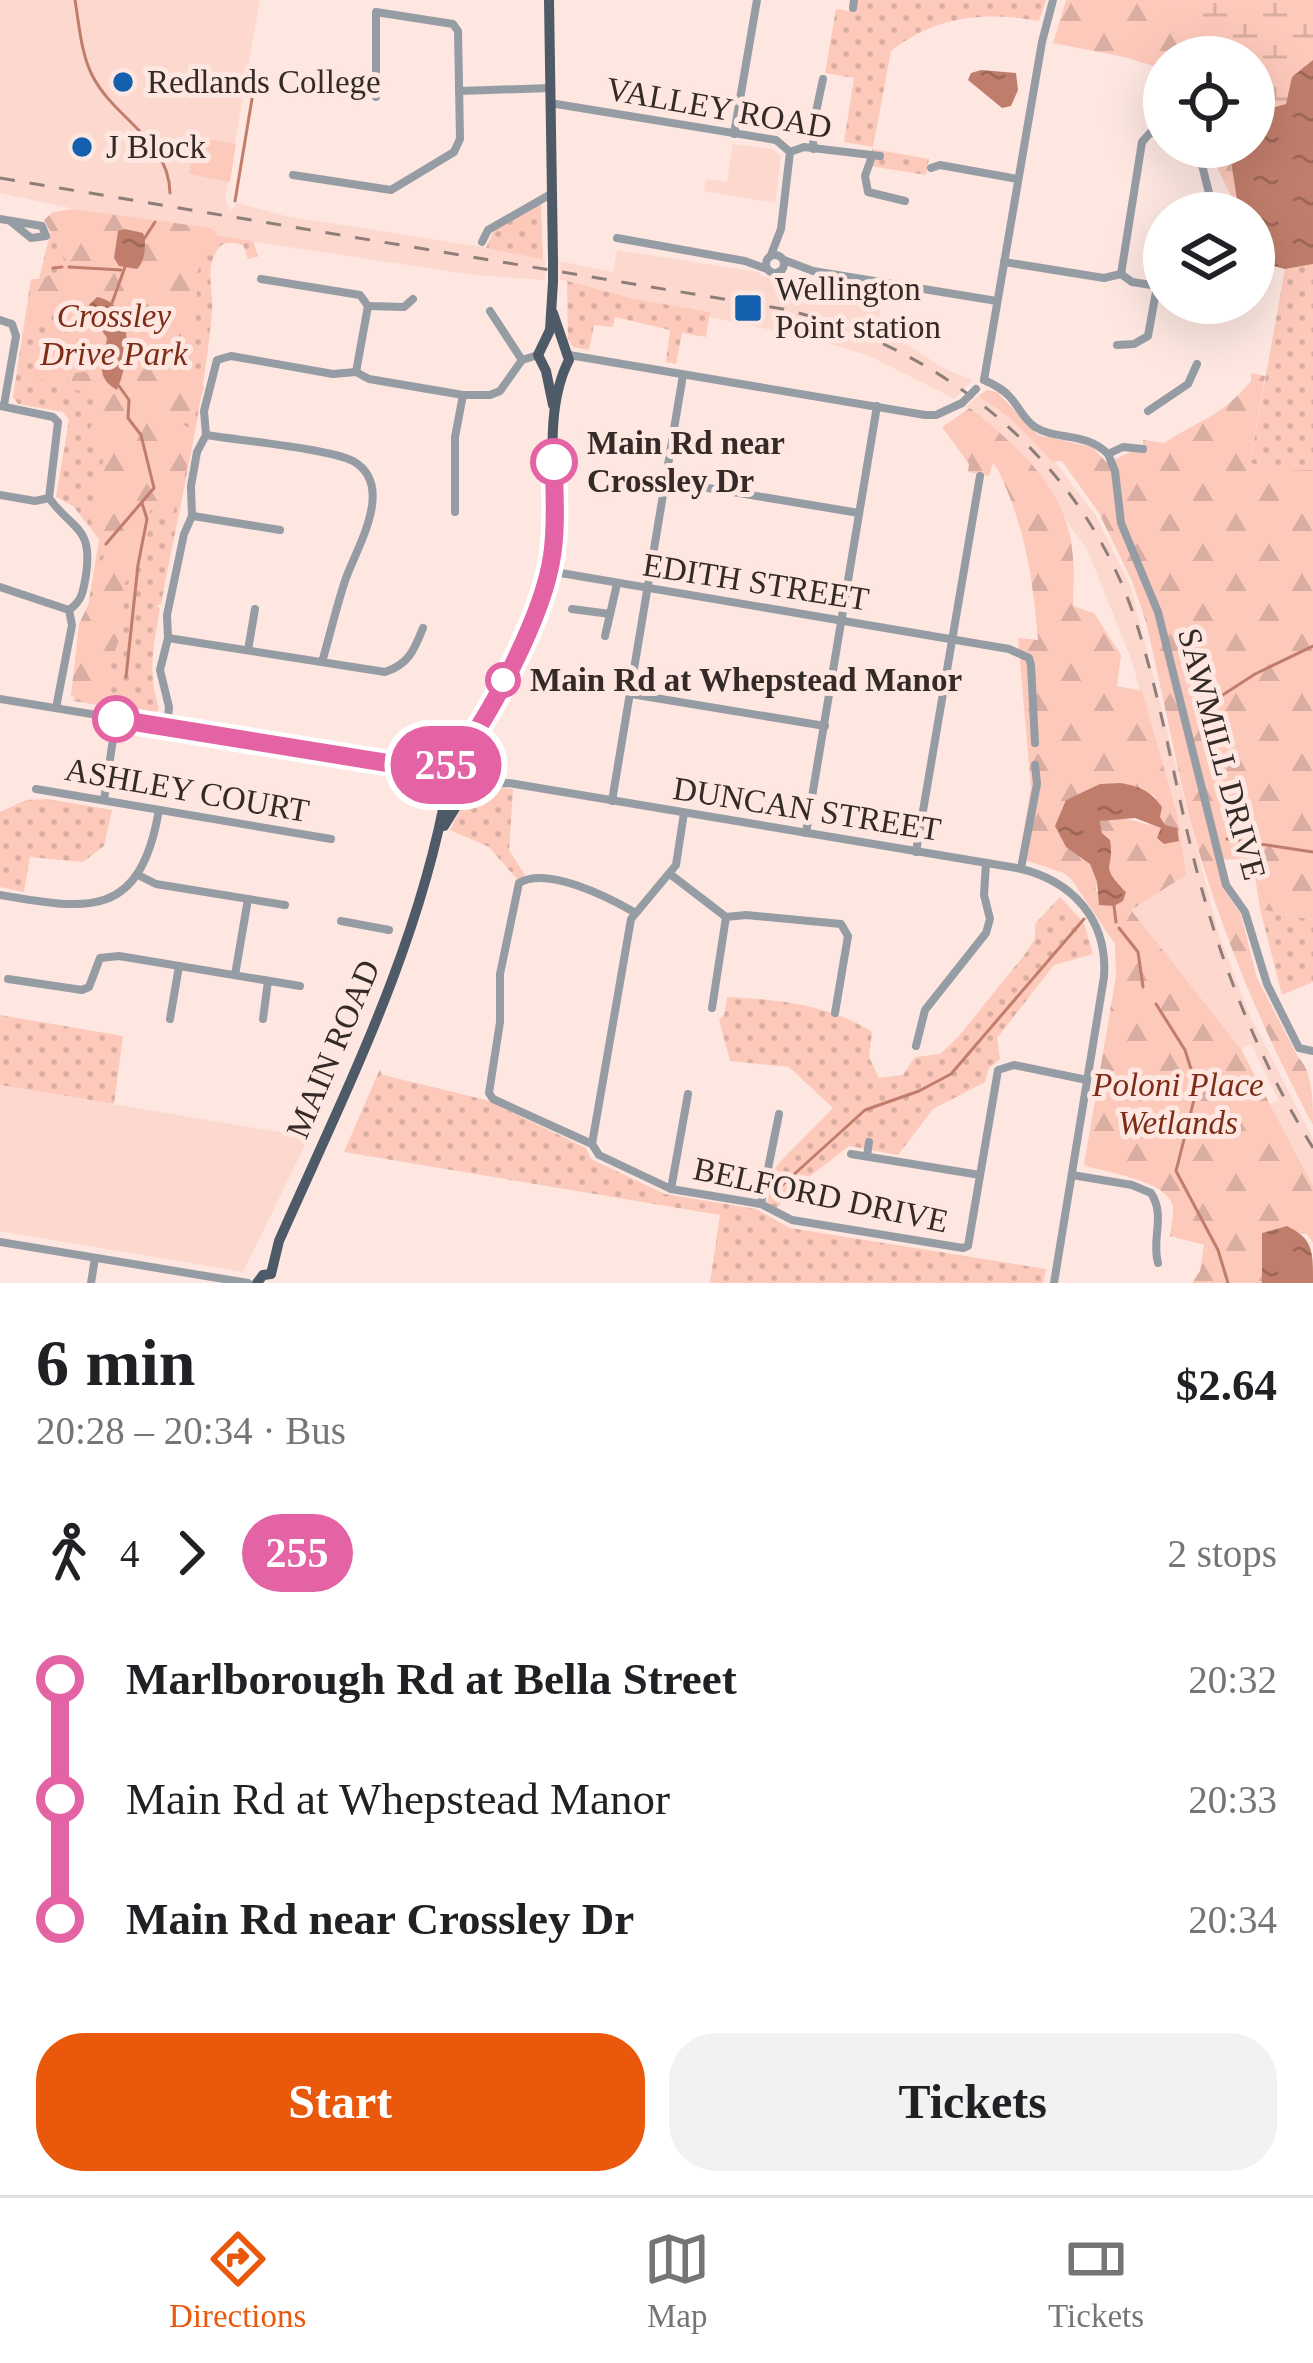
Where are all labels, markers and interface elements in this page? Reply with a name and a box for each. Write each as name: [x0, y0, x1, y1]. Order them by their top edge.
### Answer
map controls: [1143, 36, 1275, 324]
button: locate: [1143, 36, 1275, 168]
place label: Redlands College: [147, 64, 381, 100]
marker: Redlands College: [110, 69, 136, 95]
street label: VALLEY ROAD: [603, 70, 835, 146]
place label: J Block: [106, 129, 206, 165]
marker: J Block: [69, 134, 95, 160]
button: layers: [1143, 192, 1275, 324]
place label: Wellington Point station: [775, 271, 941, 345]
marker: Wellington Point station: [732, 292, 764, 324]
park label: Crossley Drive Park: [39, 298, 189, 372]
place label: Main Rd near Crossley Dr: [587, 425, 785, 499]
marker: Main Rd near Crossley Dr: [532, 440, 576, 484]
street label: EDITH STREET: [640, 546, 872, 618]
street label: SAWMILL DRIVE: [1171, 624, 1273, 884]
place label: Main Rd at Whepstead Manor: [530, 662, 962, 698]
marker: Main Rd at Whepstead Manor: [487, 664, 519, 696]
unlabelled marker: [94, 697, 138, 741]
line badge: 255: [377, 726, 515, 804]
text: 255: [415, 742, 478, 788]
street label: ASHLEY COURT: [62, 751, 312, 829]
street label: DUNCAN STREET: [671, 770, 943, 848]
street label: MAIN ROAD: [279, 955, 387, 1143]
park label: Poloni Place Wetlands: [1091, 1067, 1264, 1141]
street label: BELFORD DRIVE: [690, 1150, 952, 1240]
text: 6 min: [36, 1326, 196, 1399]
text: $2.64: [1176, 1360, 1277, 1410]
text: 20:28 – 20:34 · Bus: [36, 1409, 346, 1452]
icon: walk: [36, 1520, 102, 1586]
icon: forward: [158, 1520, 224, 1586]
text: 255: [266, 1530, 329, 1576]
text: 4: [120, 1532, 140, 1575]
text: 2 stops: [1168, 1532, 1277, 1575]
text: Marlborough Rd at Bella Street: [126, 1654, 737, 1704]
text: 20:32: [1188, 1658, 1277, 1701]
text: Main Rd at Whepstead Manor: [126, 1774, 670, 1824]
text: 20:33: [1188, 1778, 1277, 1821]
text: Main Rd near Crossley Dr: [126, 1894, 634, 1944]
text: 20:34: [1188, 1898, 1277, 1941]
button: Start: [36, 2033, 645, 2171]
button: Tickets: [669, 2033, 1277, 2171]
tab: Directions: [169, 2226, 306, 2335]
tab: Map: [644, 2226, 710, 2335]
tab: Tickets: [1048, 2226, 1144, 2335]

